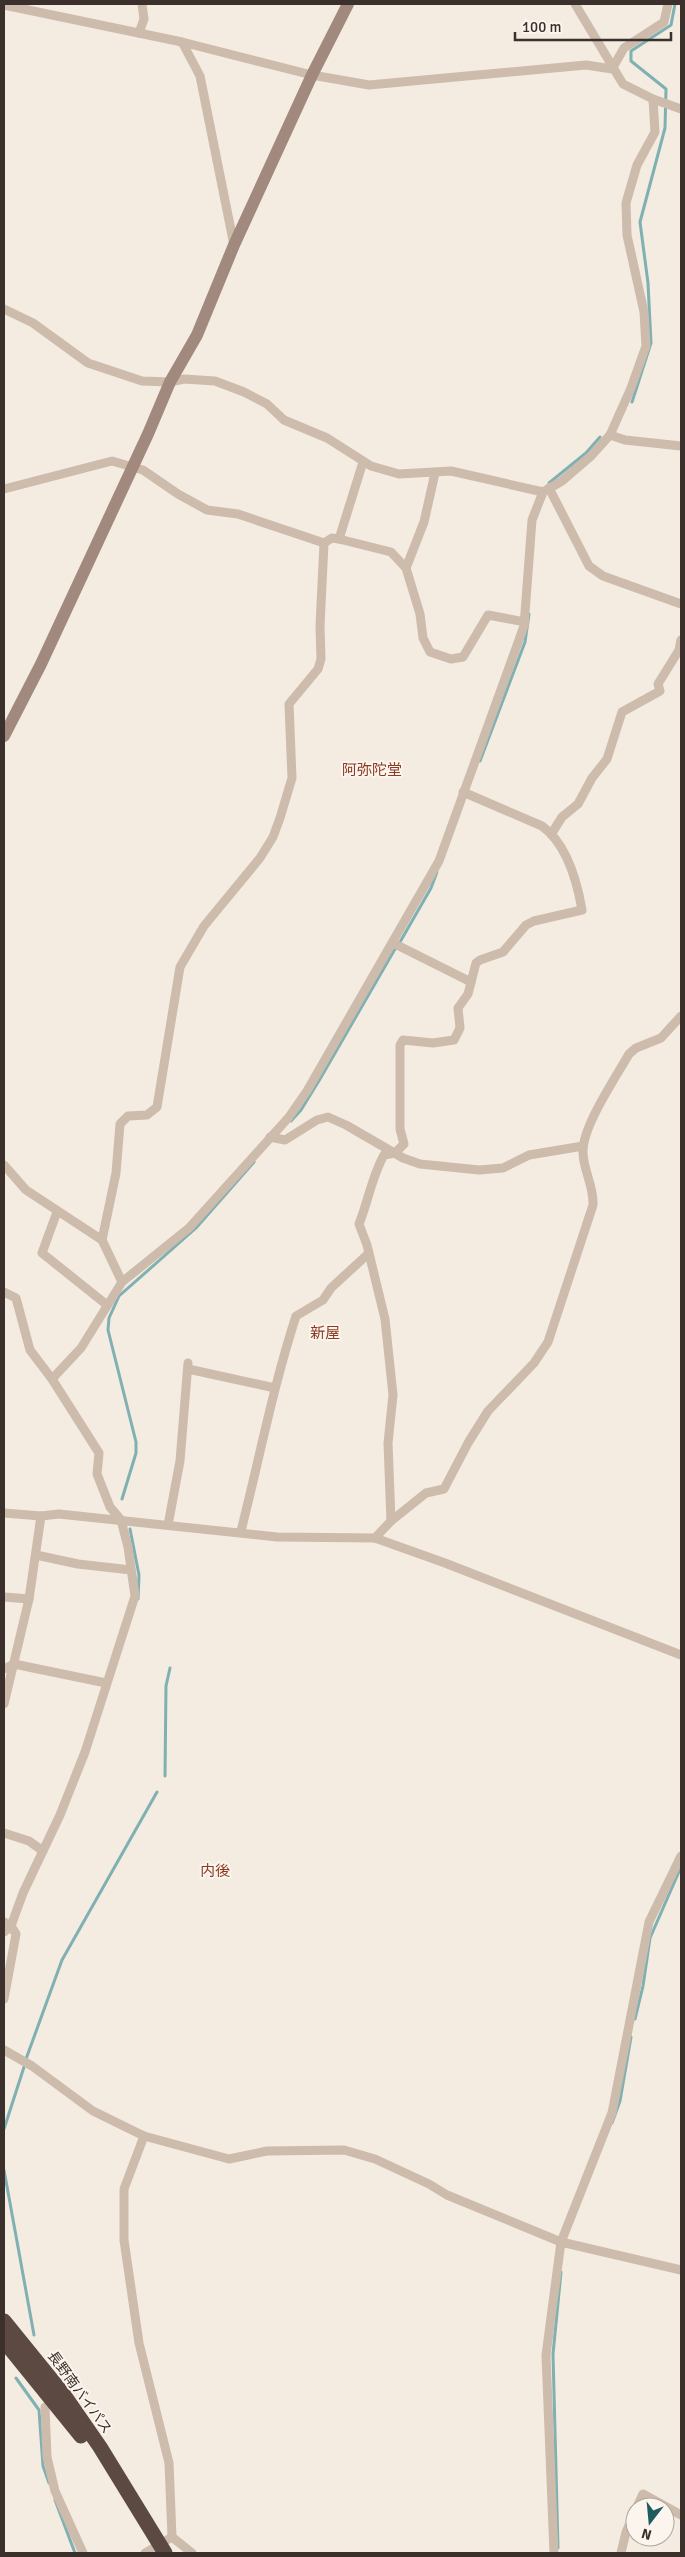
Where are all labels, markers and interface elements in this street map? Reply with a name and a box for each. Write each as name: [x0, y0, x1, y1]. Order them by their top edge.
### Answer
scale bar: [515, 10, 671, 42]
text: 100 m: [522, 18, 562, 36]
district label: 阿弥陀堂: [342, 761, 402, 779]
district label: 新屋: [310, 1324, 340, 1342]
district label: 内後: [200, 1862, 230, 1880]
street label: 長野南バイパス: [44, 2348, 115, 2437]
north arrow: [625, 2497, 675, 2547]
text: N: [640, 2525, 654, 2544]

